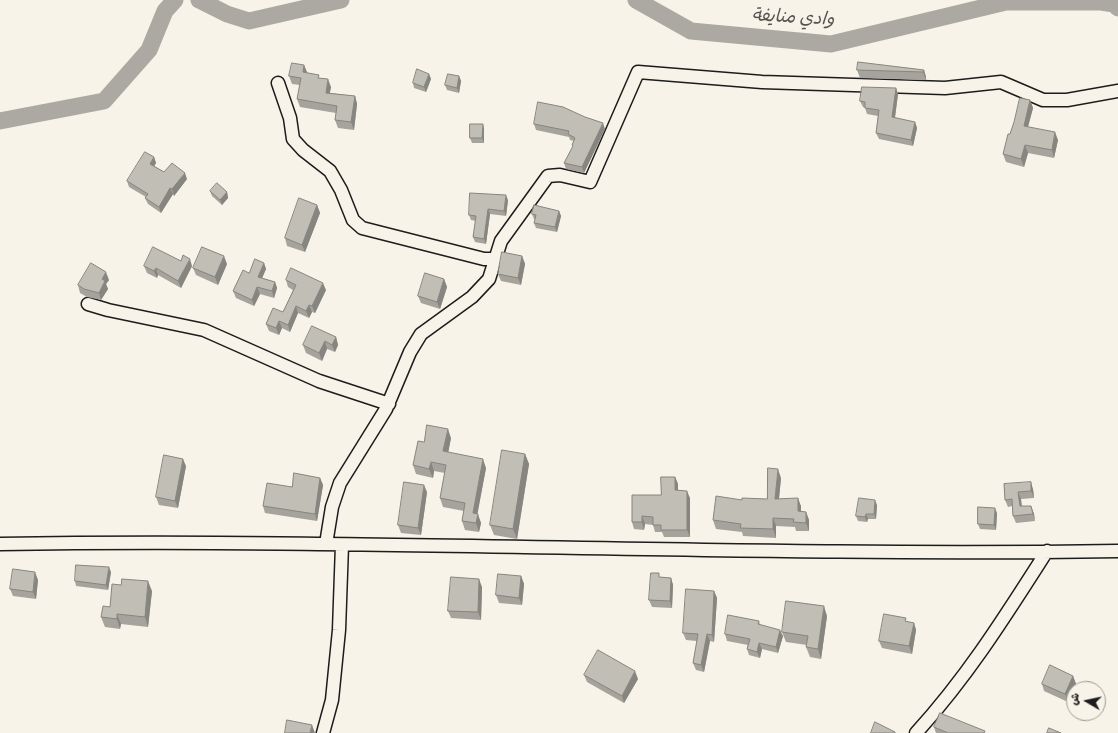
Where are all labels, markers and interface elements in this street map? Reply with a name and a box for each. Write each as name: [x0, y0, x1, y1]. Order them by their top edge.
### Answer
water label: وادي منايفة: [751, 5, 835, 31]
north arrow: [1066, 681, 1106, 721]
text: ش: [1067, 692, 1082, 706]

